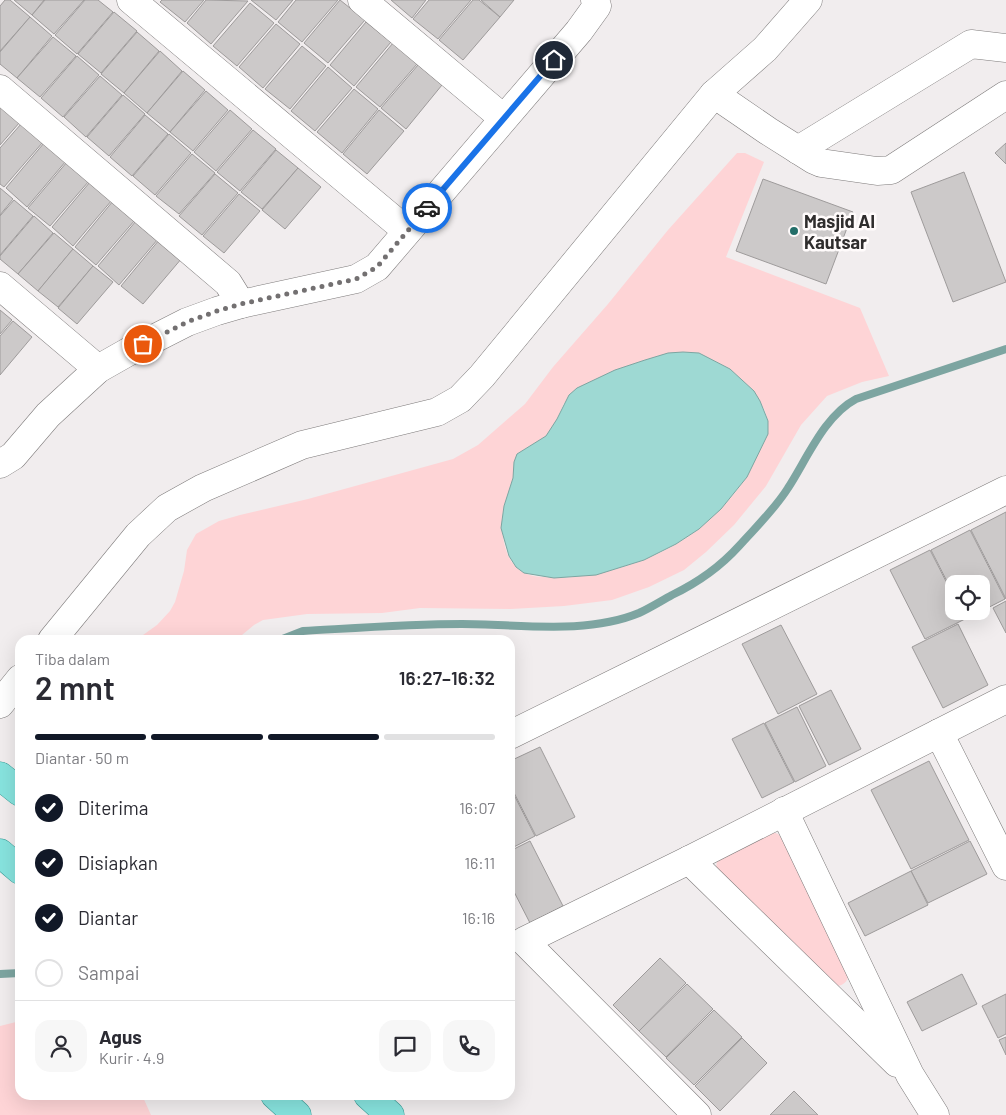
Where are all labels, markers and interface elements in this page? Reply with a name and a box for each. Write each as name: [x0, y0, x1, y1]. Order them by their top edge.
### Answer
pin: [533, 39, 575, 81]
icon: home: [540, 46, 568, 74]
courier: [402, 183, 452, 233]
icon: car: [413, 194, 441, 222]
place label: Masjid Al Kautsar: [804, 210, 875, 253]
marker: Masjid Al Kautsar: [788, 225, 800, 237]
pin: [122, 323, 164, 365]
icon: bag: [129, 330, 157, 358]
map controls: [945, 575, 990, 620]
button: locate: [945, 575, 990, 620]
text: Tiba dalam: [35, 649, 110, 668]
text: 16:27–16:32: [399, 666, 495, 689]
text: 2 mnt: [35, 668, 115, 706]
text: Diantar · 50 m: [35, 748, 129, 767]
icon: check: [35, 794, 63, 822]
text: Diterima: [78, 796, 149, 819]
text: 16:07: [459, 798, 495, 817]
icon: check: [35, 849, 63, 877]
text: Disiapkan: [78, 851, 158, 874]
text: 16:11: [464, 853, 495, 872]
icon: check: [35, 904, 63, 932]
text: Diantar: [78, 906, 138, 929]
text: 16:16: [462, 908, 495, 927]
text: Sampai: [78, 961, 140, 984]
button: person: [35, 1020, 87, 1072]
button: chat: [379, 1020, 431, 1072]
button: phone: [443, 1020, 495, 1072]
text: Agus: [99, 1025, 142, 1048]
text: Kurir · 4.9: [99, 1048, 164, 1067]

